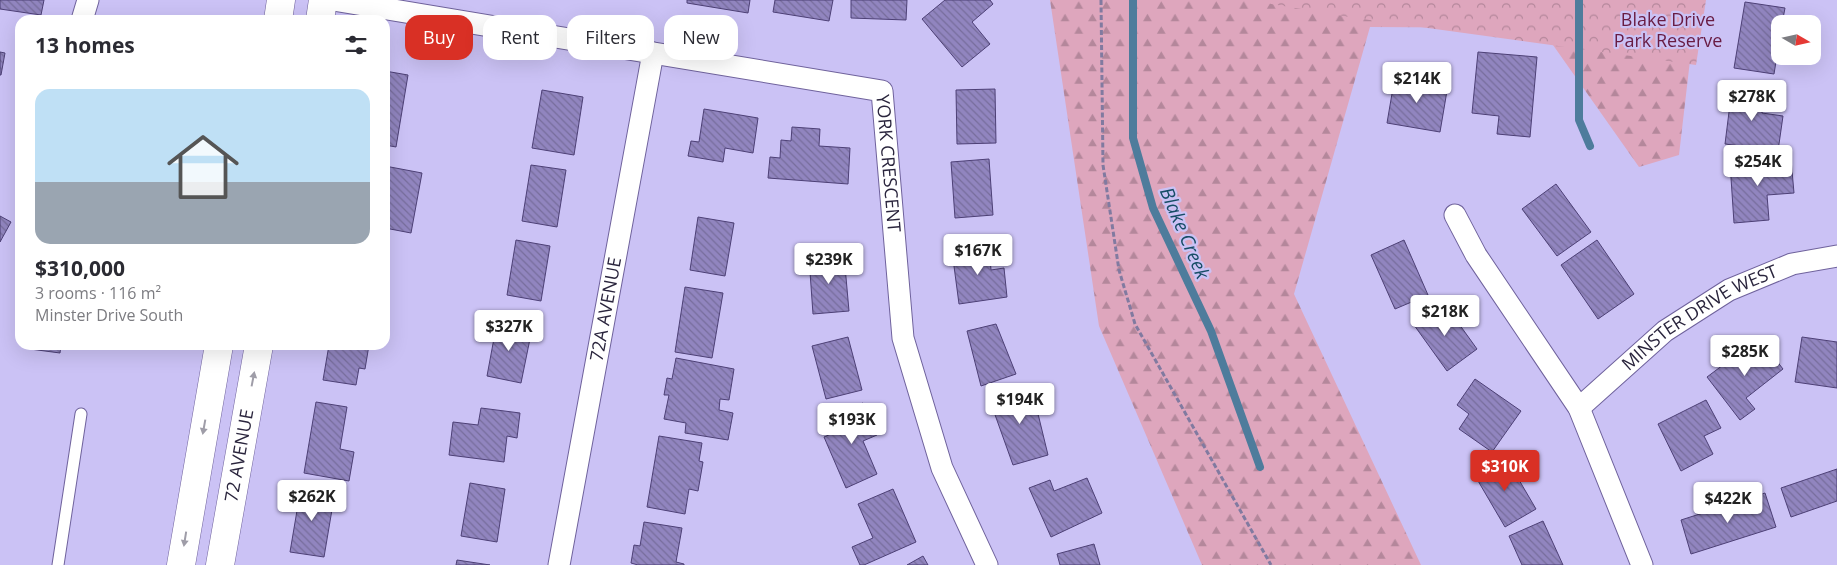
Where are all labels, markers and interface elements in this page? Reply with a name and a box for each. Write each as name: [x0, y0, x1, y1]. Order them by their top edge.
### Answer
park label: Blake Drive Park Reserve: [1614, 7, 1722, 52]
chip: Buy: [405, 15, 473, 60]
chip: Rent: [483, 15, 557, 60]
chip: Filters: [567, 15, 654, 60]
chip: New: [664, 15, 738, 60]
north arrow: [1771, 15, 1821, 65]
map controls: [1771, 15, 1821, 65]
text: 13 homes: [35, 31, 135, 59]
icon: filters: [342, 31, 370, 59]
pin: $214K: [1382, 62, 1452, 104]
text: $214K: [1393, 67, 1441, 89]
pin: $278K: [1717, 80, 1787, 122]
text: $278K: [1728, 85, 1776, 107]
street label: YORK CRESCENT: [871, 93, 907, 233]
icon: home: [158, 122, 248, 212]
pin: $254K: [1723, 144, 1793, 187]
text: $254K: [1734, 150, 1782, 172]
water label: Blake Creek: [1154, 183, 1216, 284]
pin: $167K: [943, 234, 1013, 276]
text: $167K: [954, 239, 1002, 261]
pin: $239K: [794, 242, 864, 285]
text: $239K: [805, 248, 853, 270]
text: $310,000: [35, 254, 125, 282]
street label: 72A AVENUE: [584, 255, 626, 363]
street label: MINSTER DRIVE WEST: [1616, 258, 1781, 375]
text: 3 rooms · 116 m²: [35, 282, 161, 304]
pin: $218K: [1410, 294, 1480, 337]
text: $218K: [1421, 300, 1469, 322]
text: Minster Drive South: [35, 304, 183, 326]
pin: $327K: [474, 310, 544, 352]
text: $327K: [485, 315, 533, 337]
pin: $285K: [1710, 334, 1780, 377]
text: $285K: [1721, 340, 1769, 362]
one-way arrow: [249, 371, 257, 387]
pin: $194K: [985, 382, 1055, 425]
text: $194K: [996, 388, 1044, 410]
pin: $193K: [817, 402, 887, 445]
street label: 72 AVENUE: [218, 407, 258, 504]
text: $193K: [828, 408, 876, 430]
one-way arrow: [200, 420, 208, 436]
pin: $310K: [1470, 450, 1540, 492]
text: $310K: [1481, 455, 1529, 477]
pin: $262K: [277, 480, 347, 522]
pin: $422K: [1693, 482, 1763, 524]
text: $262K: [288, 485, 336, 507]
text: $422K: [1704, 487, 1752, 509]
one-way arrow: [181, 531, 189, 547]

